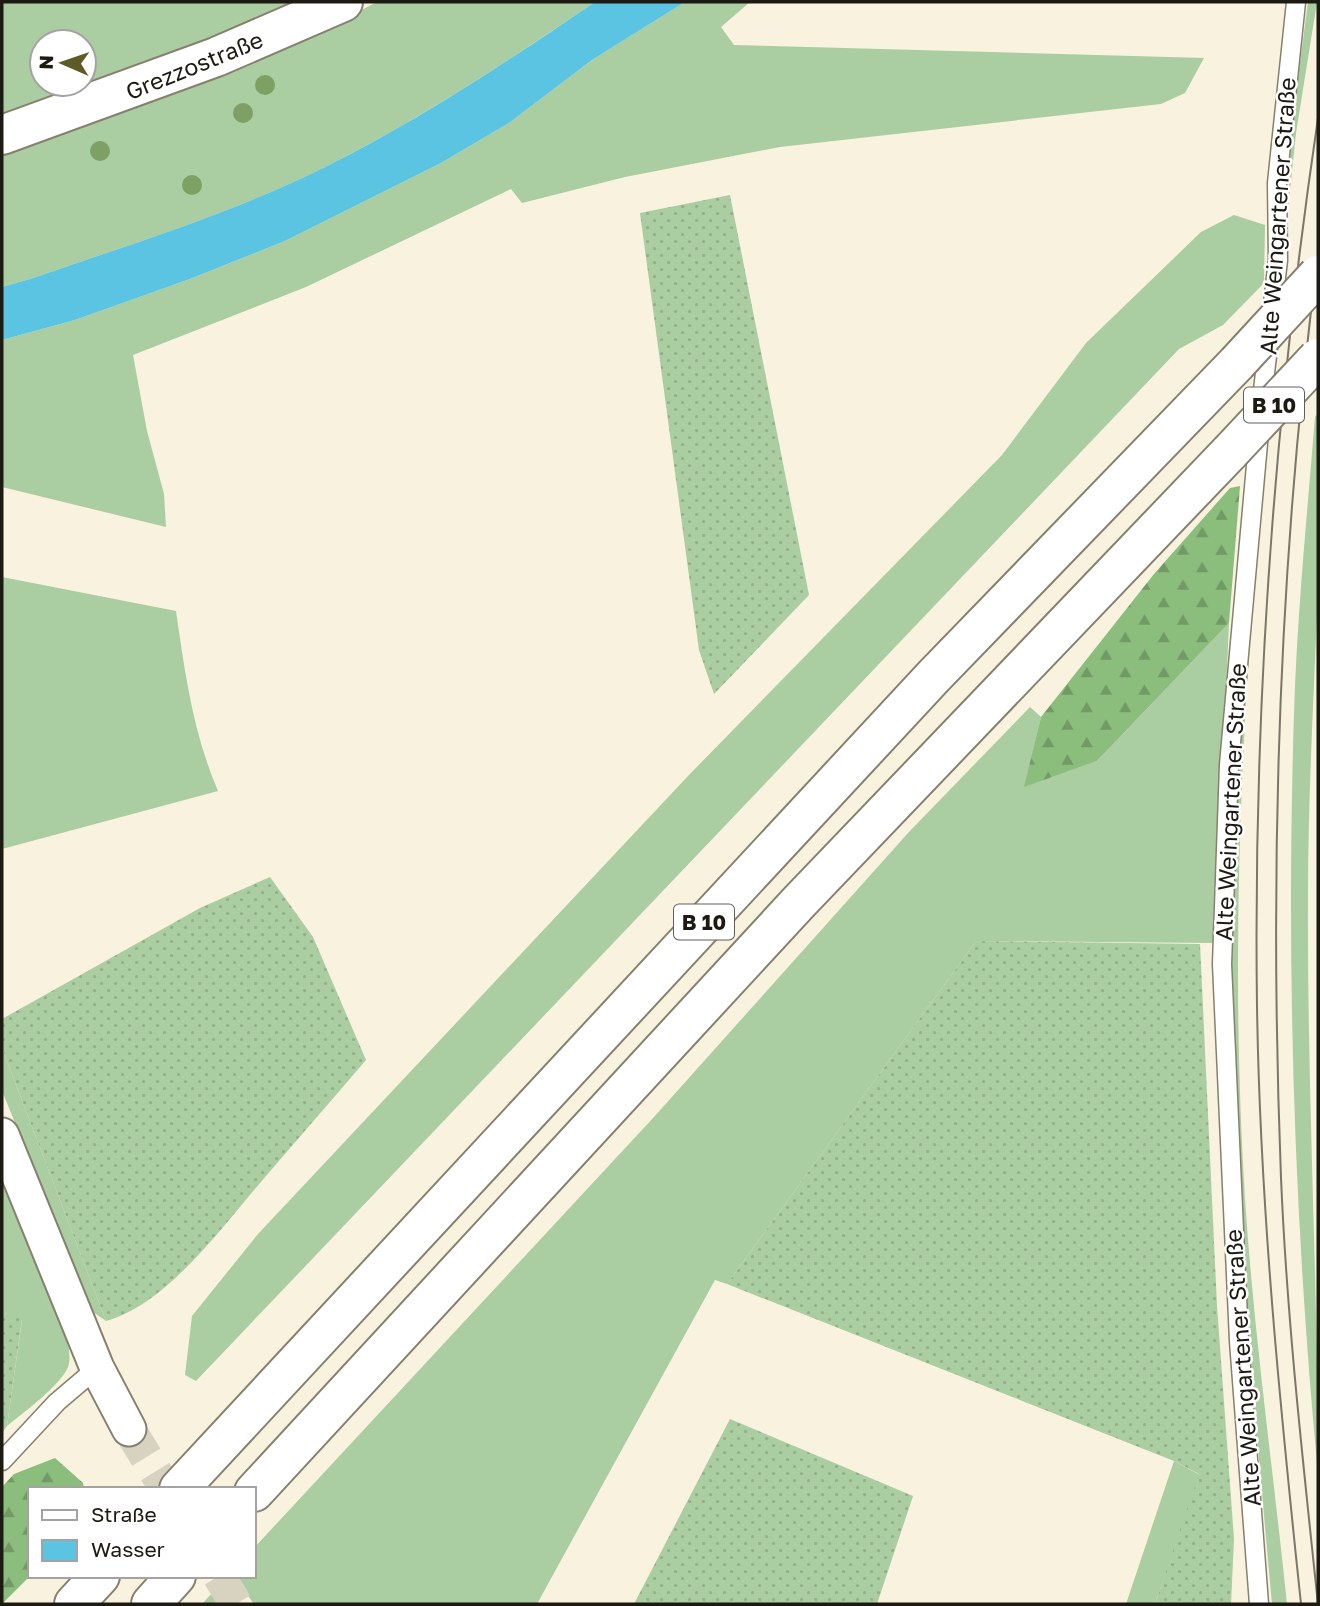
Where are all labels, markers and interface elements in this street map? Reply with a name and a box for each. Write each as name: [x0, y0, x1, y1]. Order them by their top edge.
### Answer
street label: Grezzostraße: [121, 25, 267, 105]
north arrow: [28, 28, 98, 98]
text: N: [34, 55, 57, 70]
street label: Alte Weingartener Straße: [1253, 76, 1301, 356]
road number: B 10: [1244, 388, 1304, 422]
street label: Alte Weingartener Straße: [1209, 662, 1251, 942]
road number: B 10: [674, 904, 734, 940]
street label: Alte Weingartener Straße: [1218, 1228, 1266, 1508]
legend: [28, 1487, 256, 1578]
text: Straße: [91, 1501, 157, 1527]
text: Wasser: [91, 1536, 165, 1562]

